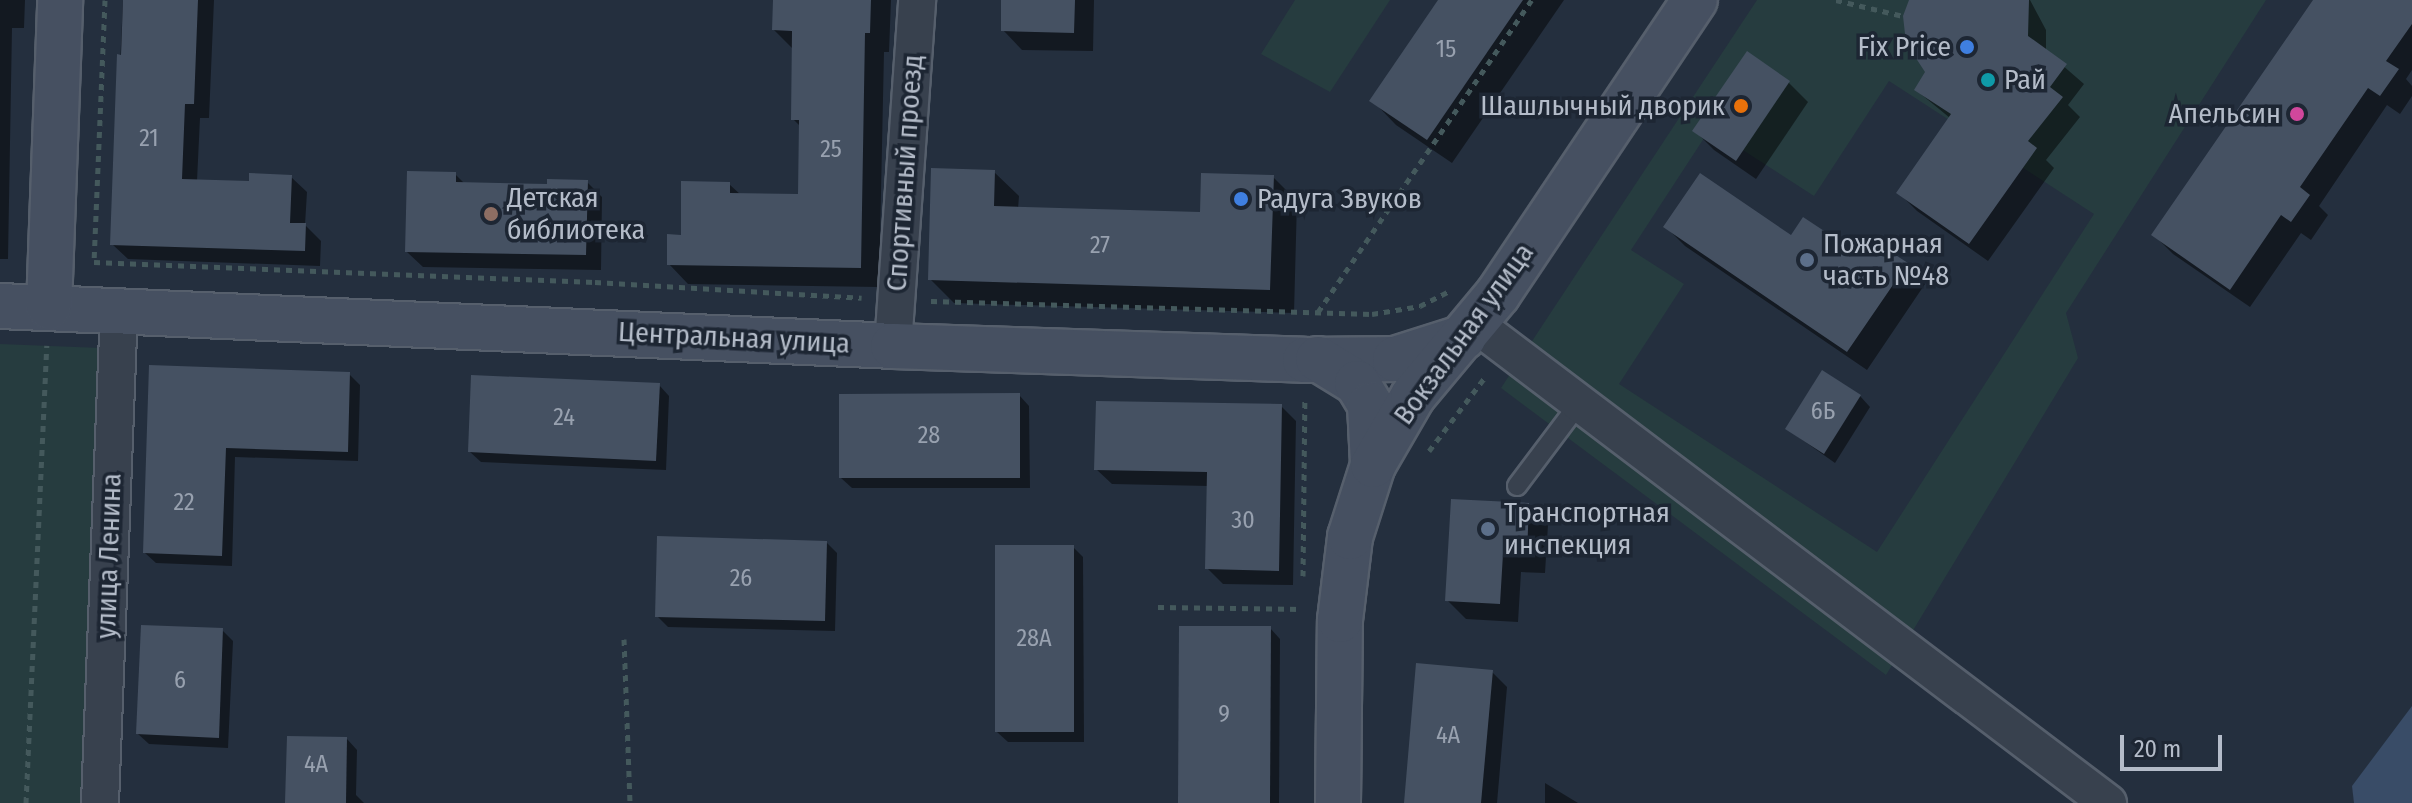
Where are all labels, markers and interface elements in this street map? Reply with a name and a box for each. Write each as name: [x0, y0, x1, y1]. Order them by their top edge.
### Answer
place label: Fix Price: [1858, 30, 1951, 64]
house number: 15: [1436, 36, 1456, 64]
marker: Fix Price: [1958, 38, 1976, 56]
street label: Спортивный проезд: [880, 54, 930, 292]
place label: Рай: [2004, 63, 2046, 97]
marker: Рай: [1979, 71, 1997, 89]
place label: Шашлычный дворик: [1480, 89, 1725, 123]
marker: Шашлычный дворик: [1732, 97, 1750, 115]
place label: Апельсин: [2169, 97, 2281, 131]
marker: Апельсин: [2288, 105, 2306, 123]
house number: 21: [139, 125, 159, 153]
house number: 25: [820, 136, 842, 164]
place label: Детская библиотека: [507, 181, 645, 247]
place label: Радуга Звуков: [1257, 182, 1422, 216]
marker: Радуга Звуков: [1232, 190, 1250, 208]
marker: Детская библиотека: [482, 205, 500, 223]
place label: Пожарная часть №48: [1823, 227, 1949, 293]
house number: 27: [1090, 232, 1110, 260]
street label: Вокзальная улица: [1387, 237, 1541, 431]
marker: Пожарная часть №48: [1798, 251, 1816, 269]
street label: Центральная улица: [617, 315, 851, 361]
house number: 6Б: [1811, 398, 1835, 426]
house number: 24: [553, 404, 575, 432]
house number: 28: [918, 422, 940, 450]
street label: улица Ленина: [89, 473, 129, 639]
house number: 22: [173, 489, 195, 517]
place label: Транспортная инспекция: [1504, 496, 1670, 562]
house number: 30: [1231, 507, 1255, 535]
marker: Транспортная инспекция: [1479, 520, 1497, 538]
house number: 26: [730, 565, 752, 593]
house number: 28А: [1016, 625, 1052, 653]
house number: 6: [174, 667, 186, 695]
house number: 9: [1218, 701, 1230, 729]
scale bar: [2124, 719, 2226, 769]
house number: 4А: [1436, 722, 1460, 750]
text: 20 m: [2134, 735, 2181, 763]
house number: 4А: [304, 751, 328, 779]

